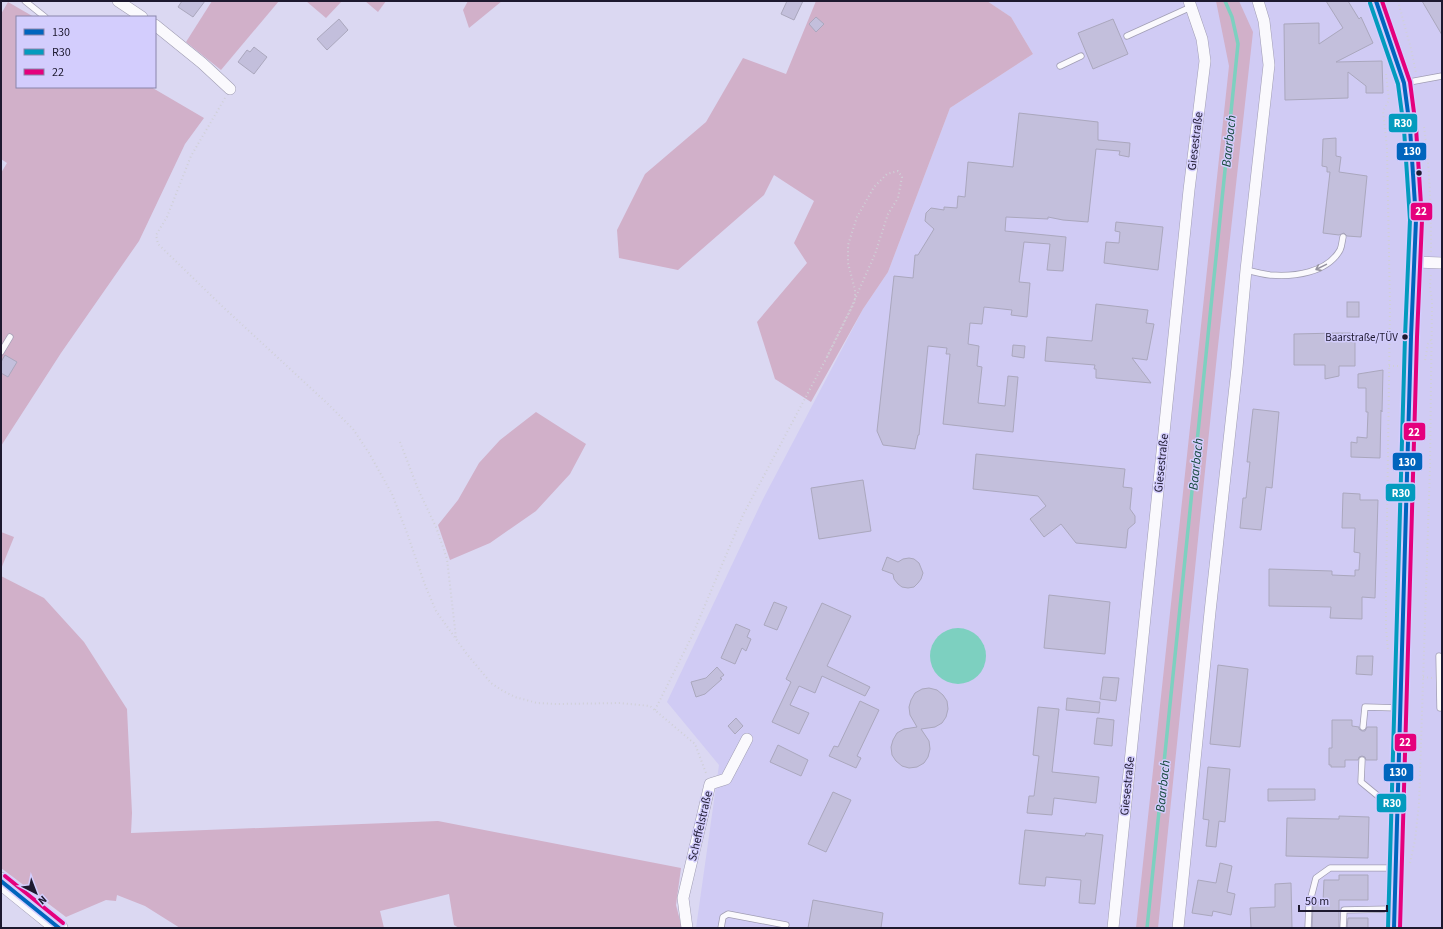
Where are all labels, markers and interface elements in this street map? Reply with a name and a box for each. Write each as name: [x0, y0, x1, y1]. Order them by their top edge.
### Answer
legend: [16, 16, 156, 88]
text: 130: [52, 24, 70, 41]
text: R30: [52, 44, 71, 61]
text: 22: [52, 64, 64, 81]
street label: Giesestraße: [1183, 111, 1208, 171]
line badge: R30: [1388, 113, 1418, 133]
water label: Baarbach: [1217, 114, 1241, 168]
text: R30: [1394, 116, 1412, 131]
line badge: 130: [1396, 142, 1427, 161]
text: 130: [1403, 144, 1421, 159]
unlabelled marker: [1414, 168, 1424, 178]
line badge: 22: [1410, 202, 1433, 221]
text: 22: [1415, 204, 1427, 219]
one-way arrow: [1316, 264, 1328, 271]
place label: Baarstraße/TÜV: [1325, 330, 1398, 345]
marker: Baarstraße/TÜV: [1400, 332, 1410, 342]
line badge: 22: [1403, 422, 1426, 441]
text: 22: [1408, 425, 1420, 440]
street label: Giesestraße: [1150, 433, 1173, 493]
water label: Baarbach: [1184, 437, 1208, 491]
line badge: 130: [1392, 452, 1423, 471]
text: 130: [1398, 455, 1416, 470]
line badge: R30: [1385, 483, 1416, 502]
text: R30: [1392, 486, 1410, 501]
line badge: 22: [1394, 733, 1417, 752]
text: 22: [1399, 735, 1411, 750]
street label: Giesestraße: [1116, 756, 1139, 816]
water label: Baarbach: [1151, 759, 1175, 813]
line badge: 130: [1383, 763, 1414, 782]
text: 130: [1389, 765, 1407, 780]
street label: Scheffelstraße: [684, 789, 717, 863]
line badge: R30: [1376, 793, 1407, 813]
text: R30: [1383, 796, 1401, 811]
north arrow: [16, 873, 56, 913]
scale bar: [1299, 887, 1387, 913]
text: N: [35, 892, 50, 908]
text: 50 m: [1305, 893, 1329, 910]

